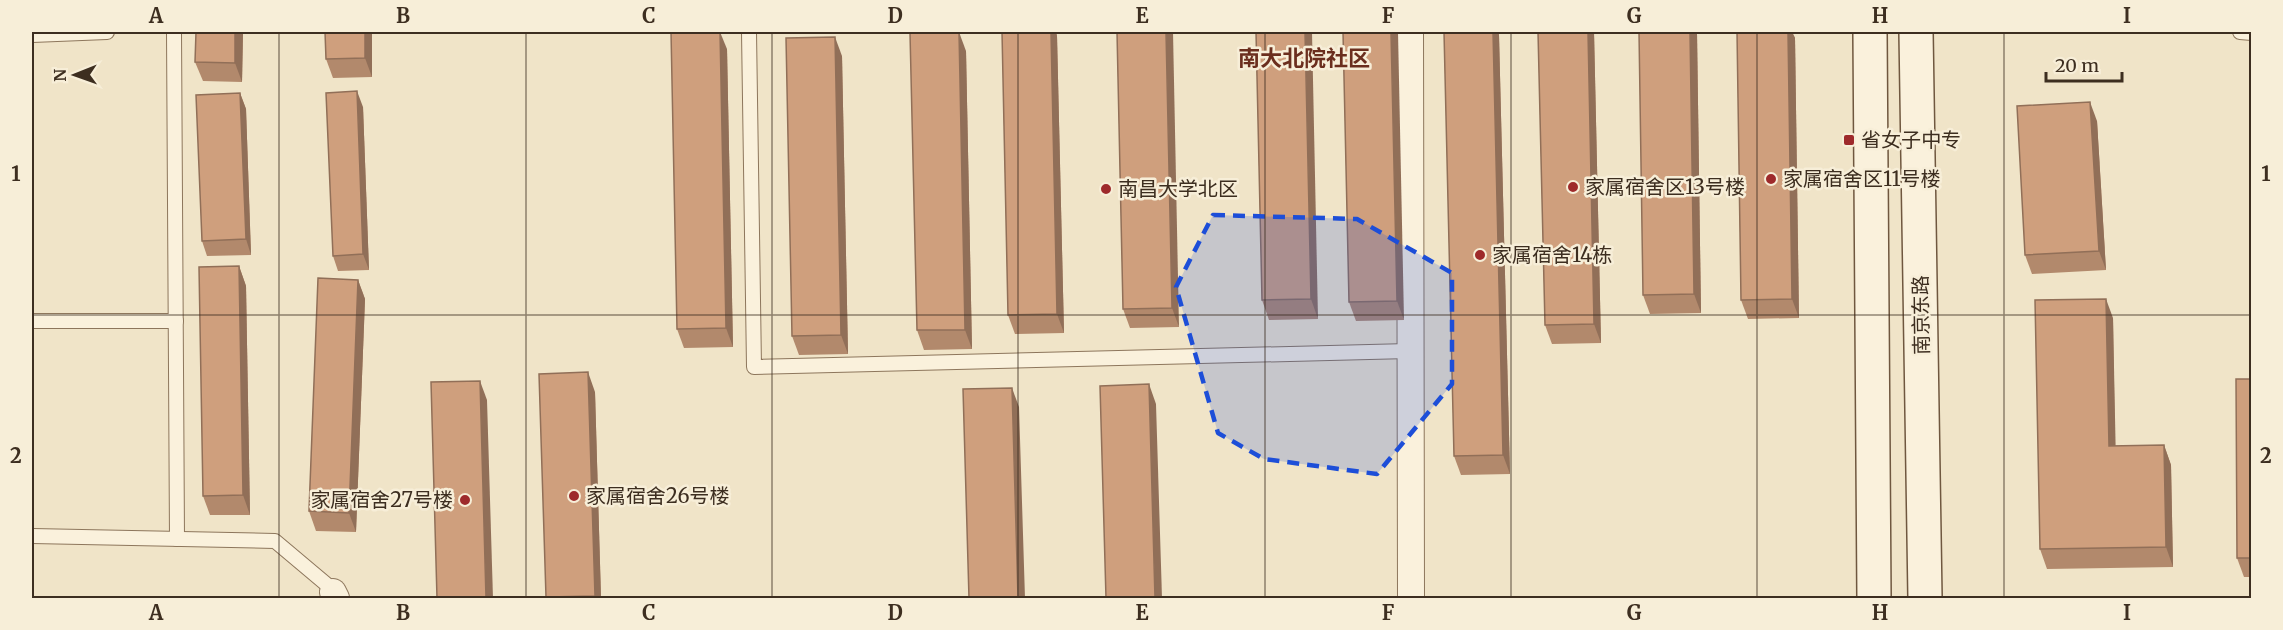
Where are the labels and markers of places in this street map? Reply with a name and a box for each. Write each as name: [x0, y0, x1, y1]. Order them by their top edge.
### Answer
place label: 省女子中专: [1861, 127, 1961, 152]
marker: 省女子中专: [1842, 133, 1856, 147]
place label: 家属宿舍区11号楼: [1783, 166, 1940, 191]
marker: 家属宿舍区11号楼: [1764, 172, 1778, 186]
place label: 家属宿舍区13号楼: [1585, 174, 1745, 199]
place label: 南昌大学北区: [1118, 176, 1238, 201]
marker: 家属宿舍区13号楼: [1566, 180, 1580, 194]
marker: 南昌大学北区: [1099, 182, 1113, 196]
place label: 家属宿舍14栋: [1492, 242, 1612, 267]
marker: 家属宿舍14栋: [1473, 248, 1487, 262]
place label: 家属宿舍26号楼: [586, 483, 730, 508]
place label: 家属宿舍27号楼: [310, 487, 453, 512]
marker: 家属宿舍26号楼: [567, 489, 581, 503]
marker: 家属宿舍27号楼: [458, 493, 472, 507]

